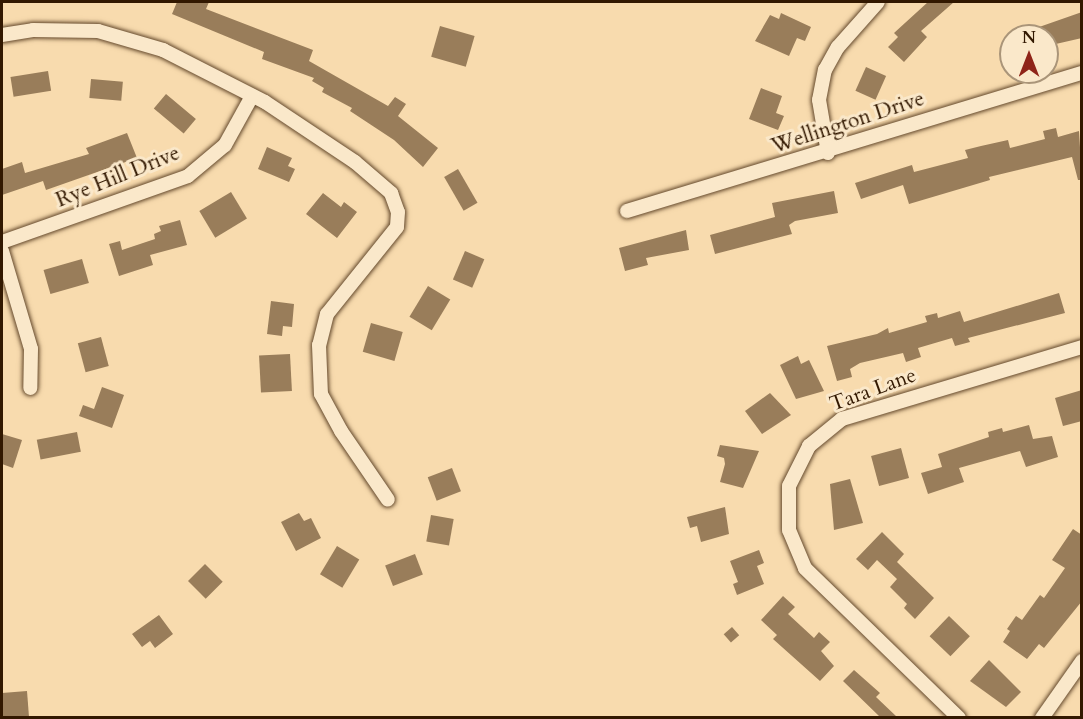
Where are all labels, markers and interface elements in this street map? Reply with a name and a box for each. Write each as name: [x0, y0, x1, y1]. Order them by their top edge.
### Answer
north arrow: [999, 24, 1059, 84]
text: N: [1022, 27, 1036, 49]
street label: Wellington Drive: [768, 86, 928, 160]
street label: Rye Hill Drive: [52, 141, 184, 213]
street label: Tara Lane: [826, 363, 920, 417]

